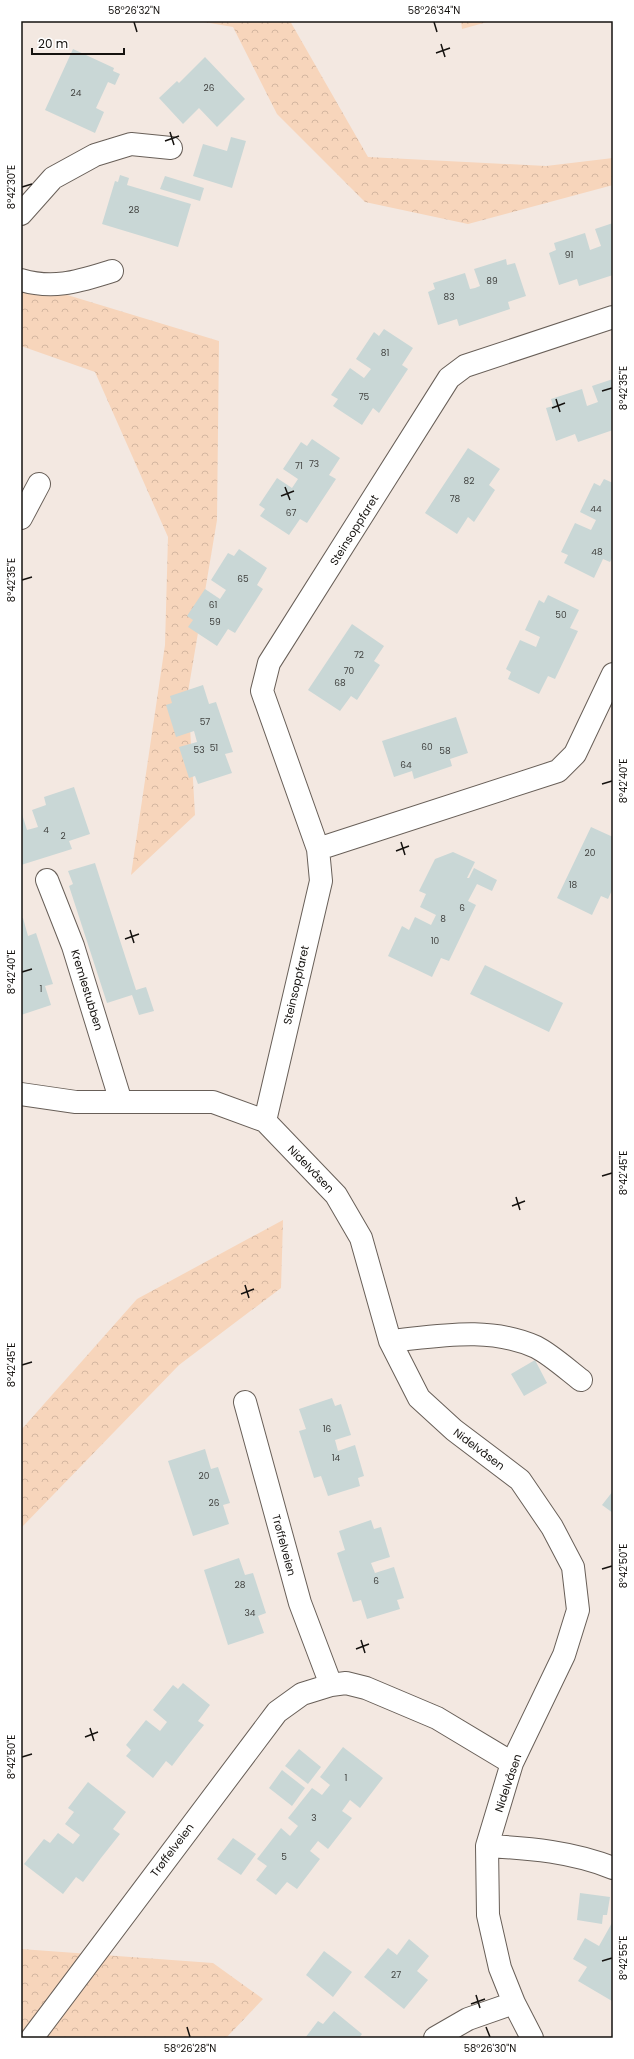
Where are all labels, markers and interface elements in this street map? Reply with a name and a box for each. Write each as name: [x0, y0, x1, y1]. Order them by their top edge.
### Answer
text: 58°26'32"N: [108, 3, 160, 18]
text: 58°26'34"N: [408, 3, 460, 18]
scale bar: [32, 30, 124, 56]
text: 20 m: [38, 35, 68, 52]
house number: 26: [204, 82, 215, 94]
house number: 24: [71, 87, 82, 99]
text: 8°42'30"E: [4, 165, 19, 209]
house number: 28: [129, 204, 140, 216]
house number: 91: [565, 249, 573, 261]
house number: 89: [486, 275, 498, 287]
house number: 83: [444, 291, 454, 303]
house number: 81: [381, 347, 389, 359]
text: 8°42'35"E: [616, 366, 631, 410]
house number: 75: [359, 391, 370, 403]
house number: 73: [309, 458, 319, 470]
house number: 71: [295, 460, 303, 472]
house number: 82: [464, 475, 474, 487]
street label: Steinsoppfaret: [326, 492, 382, 568]
house number: 78: [450, 493, 461, 505]
house number: 44: [590, 503, 602, 515]
house number: 67: [286, 507, 296, 519]
house number: 48: [591, 546, 603, 558]
text: 8°42'35"E: [4, 558, 19, 602]
house number: 65: [237, 573, 249, 585]
house number: 61: [209, 599, 217, 611]
house number: 50: [555, 609, 567, 621]
house number: 59: [209, 616, 221, 628]
house number: 72: [354, 649, 364, 661]
house number: 70: [344, 665, 355, 677]
house number: 68: [334, 677, 346, 689]
house number: 57: [200, 716, 210, 728]
house number: 60: [421, 741, 433, 753]
house number: 51: [210, 742, 218, 754]
house number: 53: [194, 744, 204, 756]
house number: 58: [439, 745, 451, 757]
house number: 64: [400, 759, 412, 771]
text: 8°42'40"E: [616, 759, 631, 803]
house number: 4: [43, 824, 49, 836]
house number: 2: [60, 830, 66, 842]
house number: 20: [585, 847, 596, 859]
house number: 18: [569, 879, 578, 891]
house number: 6: [459, 902, 465, 914]
house number: 8: [440, 913, 446, 925]
house number: 10: [431, 935, 440, 947]
street label: Steinsoppfaret: [279, 944, 313, 1026]
street label: Kremlestubben: [67, 948, 107, 1032]
text: 8°42'40"E: [4, 950, 19, 994]
house number: 1: [40, 983, 43, 995]
street label: Nidelvåsen: [284, 1142, 338, 1196]
text: 8°42'45"E: [616, 1151, 631, 1195]
text: 8°42'45"E: [4, 1343, 19, 1387]
house number: 16: [323, 1423, 332, 1435]
street label: Nidelvåsen: [450, 1424, 508, 1474]
house number: 14: [332, 1452, 341, 1464]
house number: 20: [199, 1470, 210, 1482]
house number: 26: [209, 1497, 220, 1509]
street label: Trøffelveien: [268, 1512, 300, 1578]
text: 8°42'50"E: [616, 1544, 631, 1588]
house number: 6: [373, 1575, 379, 1587]
house number: 28: [235, 1579, 246, 1591]
house number: 34: [245, 1607, 256, 1619]
text: 8°42'50"E: [4, 1735, 19, 1779]
street label: Nidelvåsen: [491, 1752, 525, 1814]
house number: 1: [345, 1772, 348, 1784]
house number: 3: [311, 1812, 317, 1824]
street label: Trøffelveien: [147, 1820, 197, 1880]
house number: 5: [281, 1851, 287, 1863]
text: 8°42'55"E: [616, 1936, 631, 1980]
house number: 27: [391, 1969, 401, 1981]
text: 58°26'28"N: [164, 2041, 216, 2056]
text: 58°26'30"N: [464, 2041, 516, 2056]

